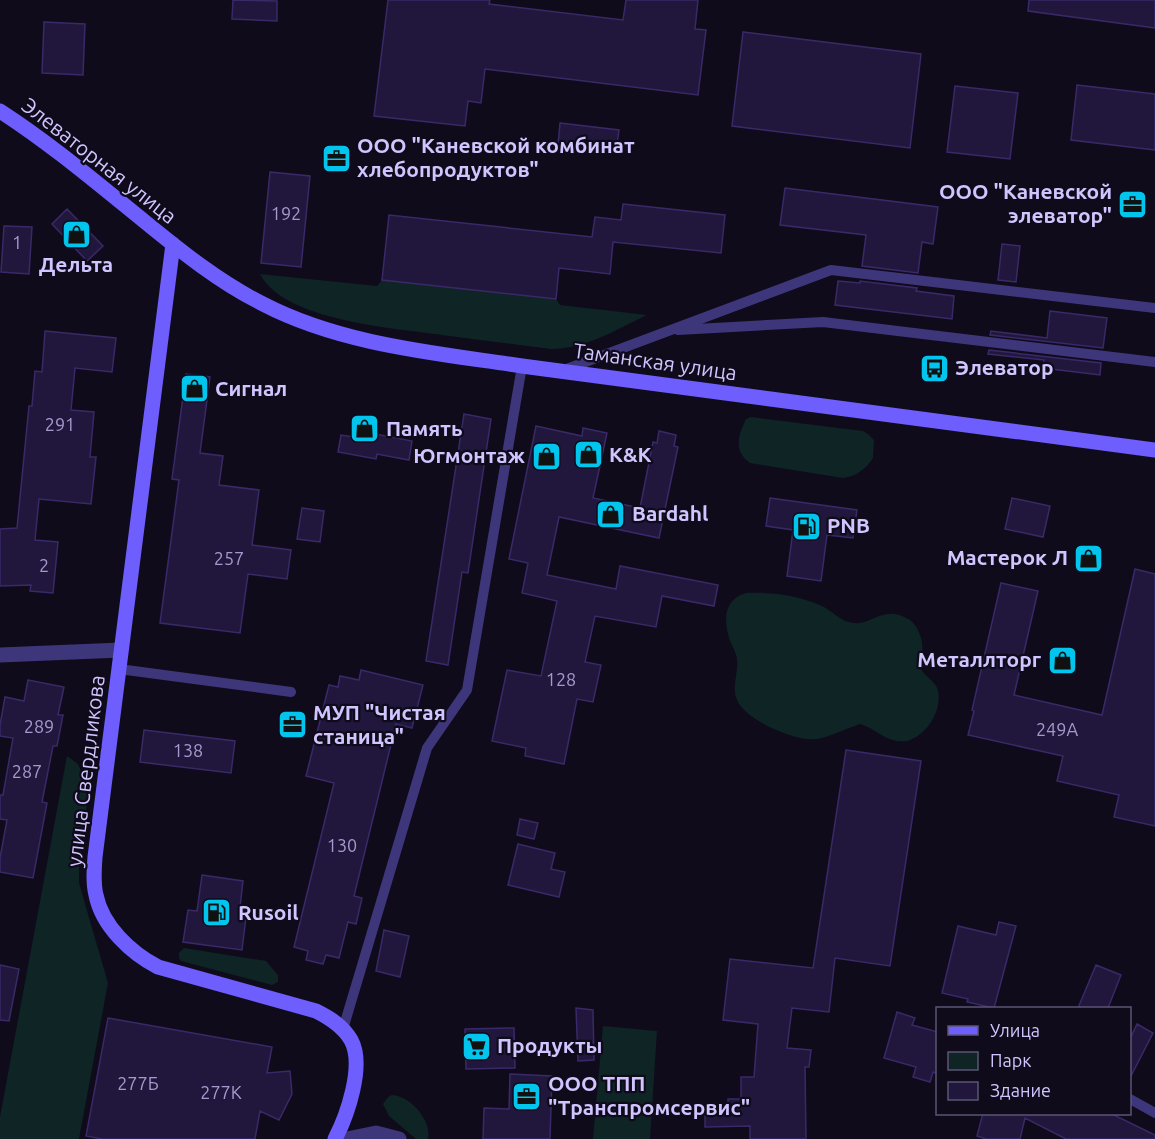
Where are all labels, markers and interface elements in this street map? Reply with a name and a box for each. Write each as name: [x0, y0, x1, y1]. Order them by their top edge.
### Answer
street label: Элеваторная улица: [18, 92, 182, 228]
place label: ООО "Каневской комбинат хлебопродуктов": [357, 133, 635, 181]
office icon: ООО "Каневской комбинат хлебопродуктов": [320, 142, 352, 174]
place label: ООО "Каневской элеватор": [939, 179, 1112, 227]
office icon: ООО "Каневской элеватор": [1117, 188, 1149, 220]
house number: 192: [271, 203, 301, 223]
shop icon: Дельта: [60, 218, 92, 250]
house number: 1: [12, 232, 22, 252]
place label: Дельта: [39, 252, 113, 276]
street label: Таманская улица: [572, 338, 738, 384]
bus stop icon: Элеватор: [918, 352, 950, 384]
place label: Элеватор: [955, 355, 1053, 379]
shop icon: Сигнал: [178, 373, 210, 405]
place label: Сигнал: [215, 376, 287, 400]
shop icon: Память: [349, 413, 381, 445]
house number: 291: [45, 414, 75, 434]
place label: Память: [386, 416, 463, 440]
shop icon: K&K: [572, 439, 604, 471]
shop icon: Югмонтаж: [530, 440, 562, 472]
place label: K&K: [609, 442, 651, 466]
place label: Югмонтаж: [413, 443, 526, 467]
shop icon: Bardahl: [595, 498, 627, 530]
place label: Bardahl: [632, 501, 708, 525]
fuel station icon: PNB: [790, 510, 822, 542]
place label: PNB: [827, 513, 870, 537]
shop icon: Мастерок Л: [1073, 542, 1105, 574]
place label: Мастерок Л: [947, 545, 1068, 569]
house number: 257: [214, 548, 244, 568]
house number: 2: [39, 555, 49, 575]
shop icon: Металлторг: [1046, 644, 1078, 676]
place label: Металлторг: [917, 647, 1042, 671]
house number: 128: [546, 669, 576, 689]
street label: улица Свердликова: [61, 674, 109, 868]
place label: МУП "Чистая станица": [313, 700, 446, 748]
office icon: МУП "Чистая станица": [276, 709, 308, 741]
house number: 289: [24, 716, 54, 736]
house number: 249А: [1036, 719, 1078, 739]
house number: 138: [173, 740, 203, 760]
house number: 287: [12, 761, 42, 781]
house number: 130: [327, 835, 357, 855]
fuel station icon: Rusoil: [201, 897, 233, 929]
place label: Rusoil: [238, 900, 299, 924]
legend: [936, 1007, 1131, 1115]
text: Улица: [990, 1020, 1040, 1040]
supermarket icon: Продукты: [460, 1030, 492, 1062]
place label: Продукты: [497, 1033, 602, 1057]
text: Парк: [990, 1050, 1031, 1070]
place label: ООО ТПП "Транспромсервис": [548, 1071, 750, 1119]
house number: 277Б: [117, 1073, 159, 1093]
office icon: ООО ТПП "Транспромсервис": [511, 1080, 543, 1112]
text: Здание: [990, 1080, 1051, 1100]
house number: 277К: [200, 1082, 242, 1102]

